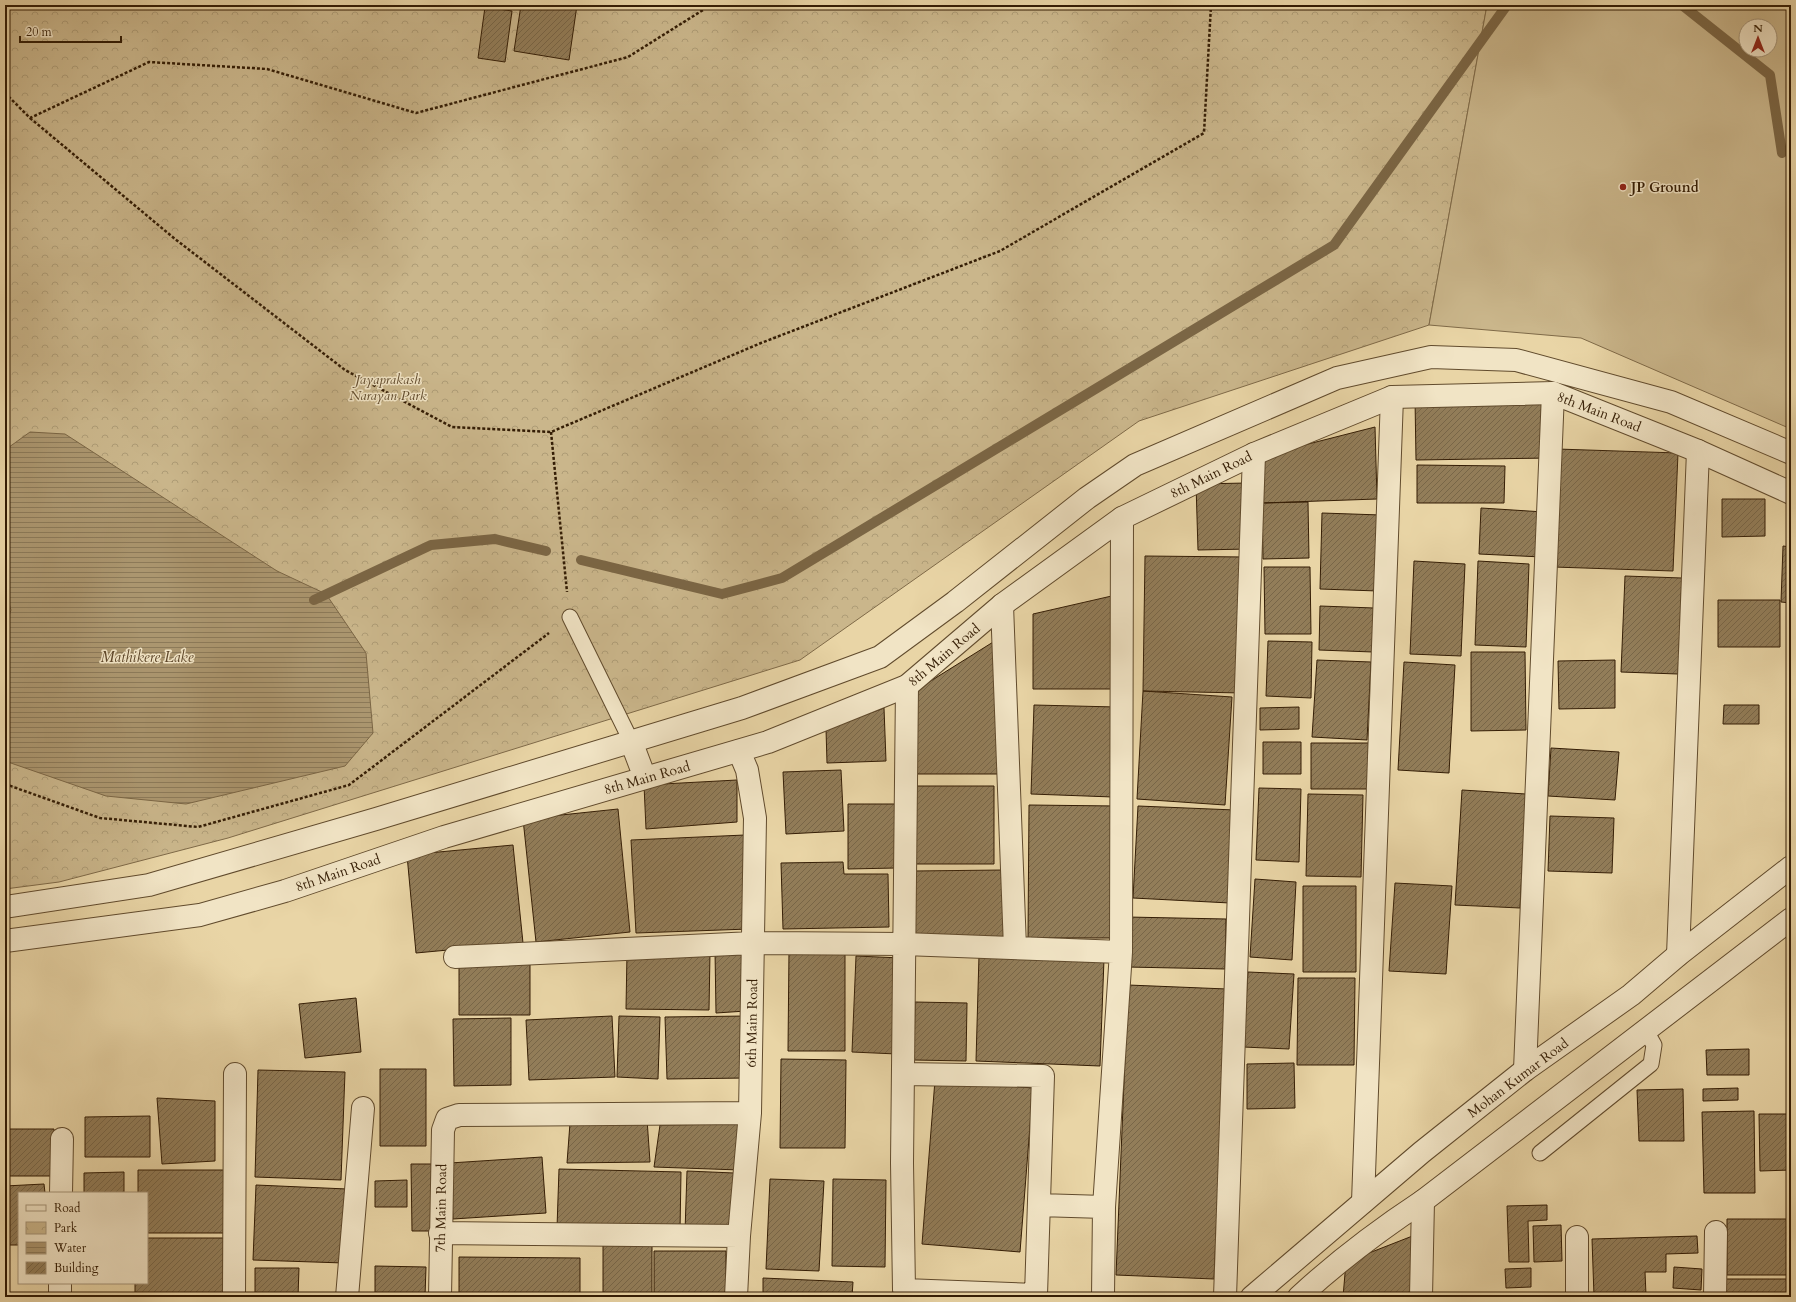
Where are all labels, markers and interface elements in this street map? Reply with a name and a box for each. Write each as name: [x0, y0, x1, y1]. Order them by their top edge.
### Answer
scale bar: [20, 18, 121, 44]
north arrow: [1738, 18, 1778, 58]
text: N: [1753, 21, 1763, 36]
text: 20 m: [26, 24, 53, 40]
place label: JP Ground: [1629, 178, 1699, 197]
marker: JP Ground: [1618, 182, 1628, 192]
park label: Jayaprakash Narayan Park: [349, 370, 427, 405]
street label: 8th Main Road: [1554, 387, 1644, 437]
street label: 8th Main Road: [1167, 447, 1256, 503]
street label: 8th Main Road: [904, 619, 984, 691]
water label: Mathikere Lake: [100, 647, 194, 667]
street label: 8th Main Road: [602, 756, 693, 799]
street label: 8th Main Road: [293, 849, 384, 896]
street label: 6th Main Road: [742, 978, 762, 1068]
street label: Mohan Kumar Road: [1464, 1033, 1573, 1122]
street label: 7th Main Road: [431, 1163, 451, 1253]
legend: [18, 1192, 148, 1284]
text: Road: [54, 1200, 81, 1216]
text: Park: [54, 1220, 78, 1236]
text: Water: [53, 1240, 87, 1256]
text: Building: [54, 1260, 99, 1276]

